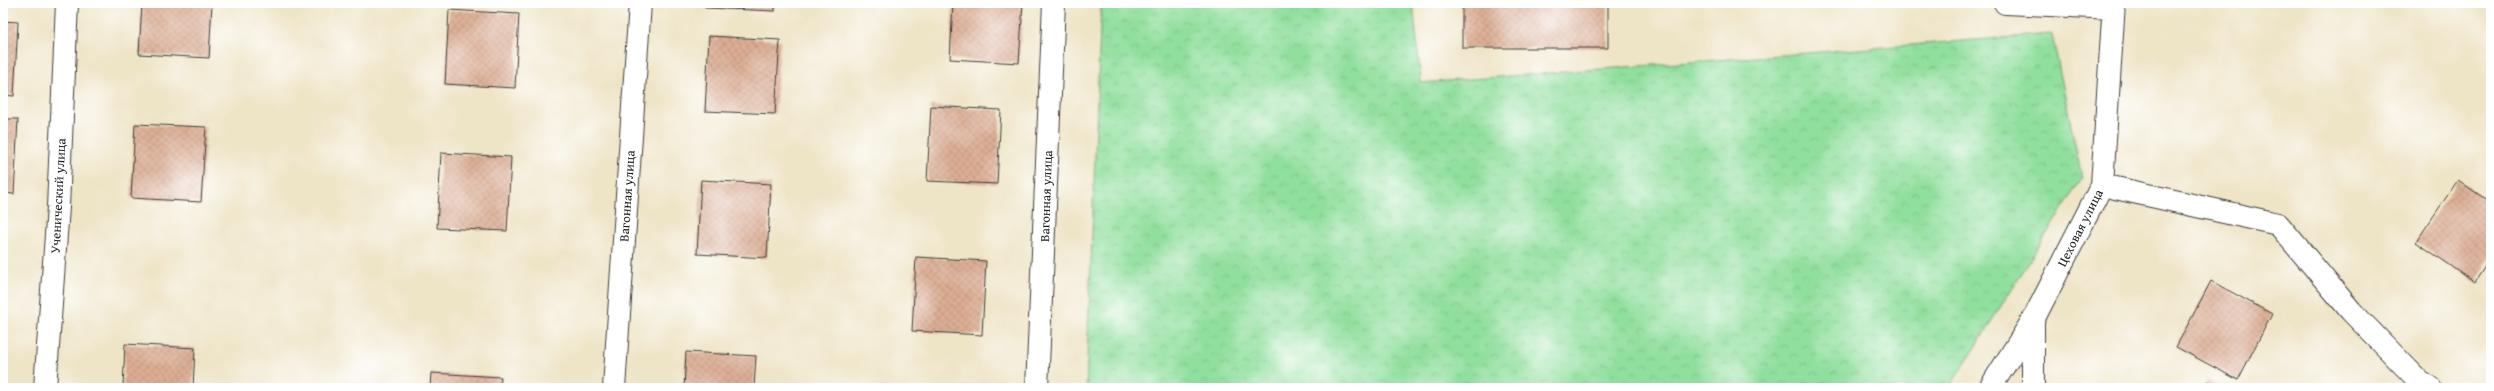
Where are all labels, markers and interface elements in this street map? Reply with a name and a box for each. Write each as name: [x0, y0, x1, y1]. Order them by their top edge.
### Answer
street label: Ученический улица: [45, 137, 71, 254]
street label: Вагонная улица: [614, 149, 640, 242]
street label: Вагонная улица: [1035, 149, 1057, 242]
street label: Цеховая улица: [2052, 185, 2108, 270]

